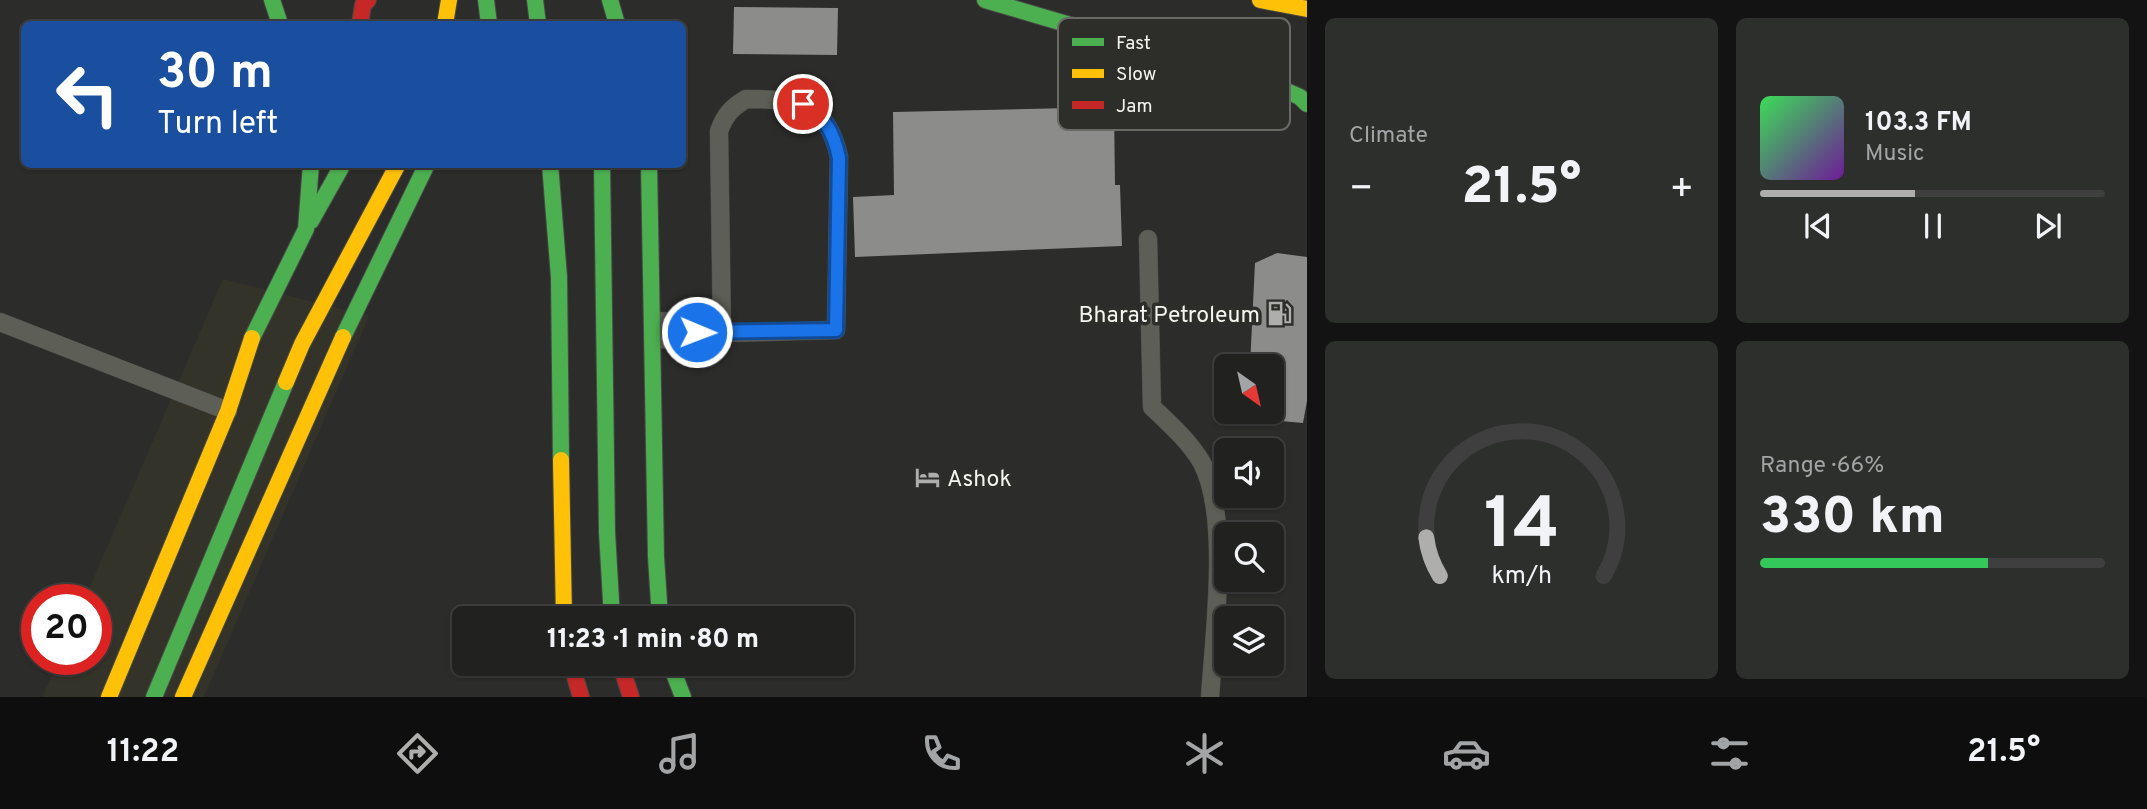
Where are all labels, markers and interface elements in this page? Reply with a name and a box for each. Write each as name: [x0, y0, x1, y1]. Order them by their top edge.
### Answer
legend: [1058, 18, 1290, 130]
text: Fast: [1116, 32, 1151, 56]
text: 30 m: [157, 44, 273, 106]
icon: left: [42, 49, 133, 140]
text: Slow: [1116, 63, 1156, 87]
pin: [773, 74, 833, 134]
icon: arrive: [784, 85, 822, 123]
text: Jam: [1116, 95, 1153, 119]
text: Turn left: [157, 105, 278, 145]
text: 103.3 FM: [1865, 107, 1972, 140]
text: Climate: [1349, 122, 1428, 151]
text: Music: [1865, 140, 1925, 169]
text: 21.5°: [1462, 156, 1581, 222]
text: −: [1349, 166, 1374, 215]
text: +: [1669, 166, 1694, 215]
icon: previous: [1799, 207, 1837, 245]
icon: pause: [1914, 207, 1952, 245]
icon: next: [2029, 207, 2067, 245]
position arrow: [660, 295, 734, 369]
fuel station icon: Bharat Petroleum: [1266, 300, 1294, 328]
place label: Bharat Petroleum: [1078, 302, 1260, 331]
north arrow: [1214, 354, 1284, 424]
map controls: [1214, 354, 1284, 676]
button: sound: [1214, 438, 1284, 508]
text: Range · 66%: [1760, 452, 1884, 481]
hotel icon: Ashok: [913, 464, 941, 492]
place label: Ashok: [947, 466, 1012, 495]
text: 14: [1484, 482, 1559, 574]
text: 330 km: [1760, 486, 1945, 552]
button: search: [1214, 522, 1284, 592]
text: km/h: [1491, 561, 1552, 593]
speed limit sign: 20: [21, 584, 112, 675]
button: layers: [1214, 606, 1284, 676]
text: 11:23 · 1 min · 80 m: [547, 624, 759, 657]
icon: directions: [393, 729, 442, 778]
icon: music: [655, 729, 704, 778]
icon: phone: [917, 729, 966, 778]
icon: climate: [1180, 729, 1229, 778]
icon: car: [1442, 729, 1491, 778]
icon: filters: [1705, 729, 1754, 778]
text: 11:22: [107, 733, 179, 773]
text: 21.5°: [1967, 733, 2040, 773]

